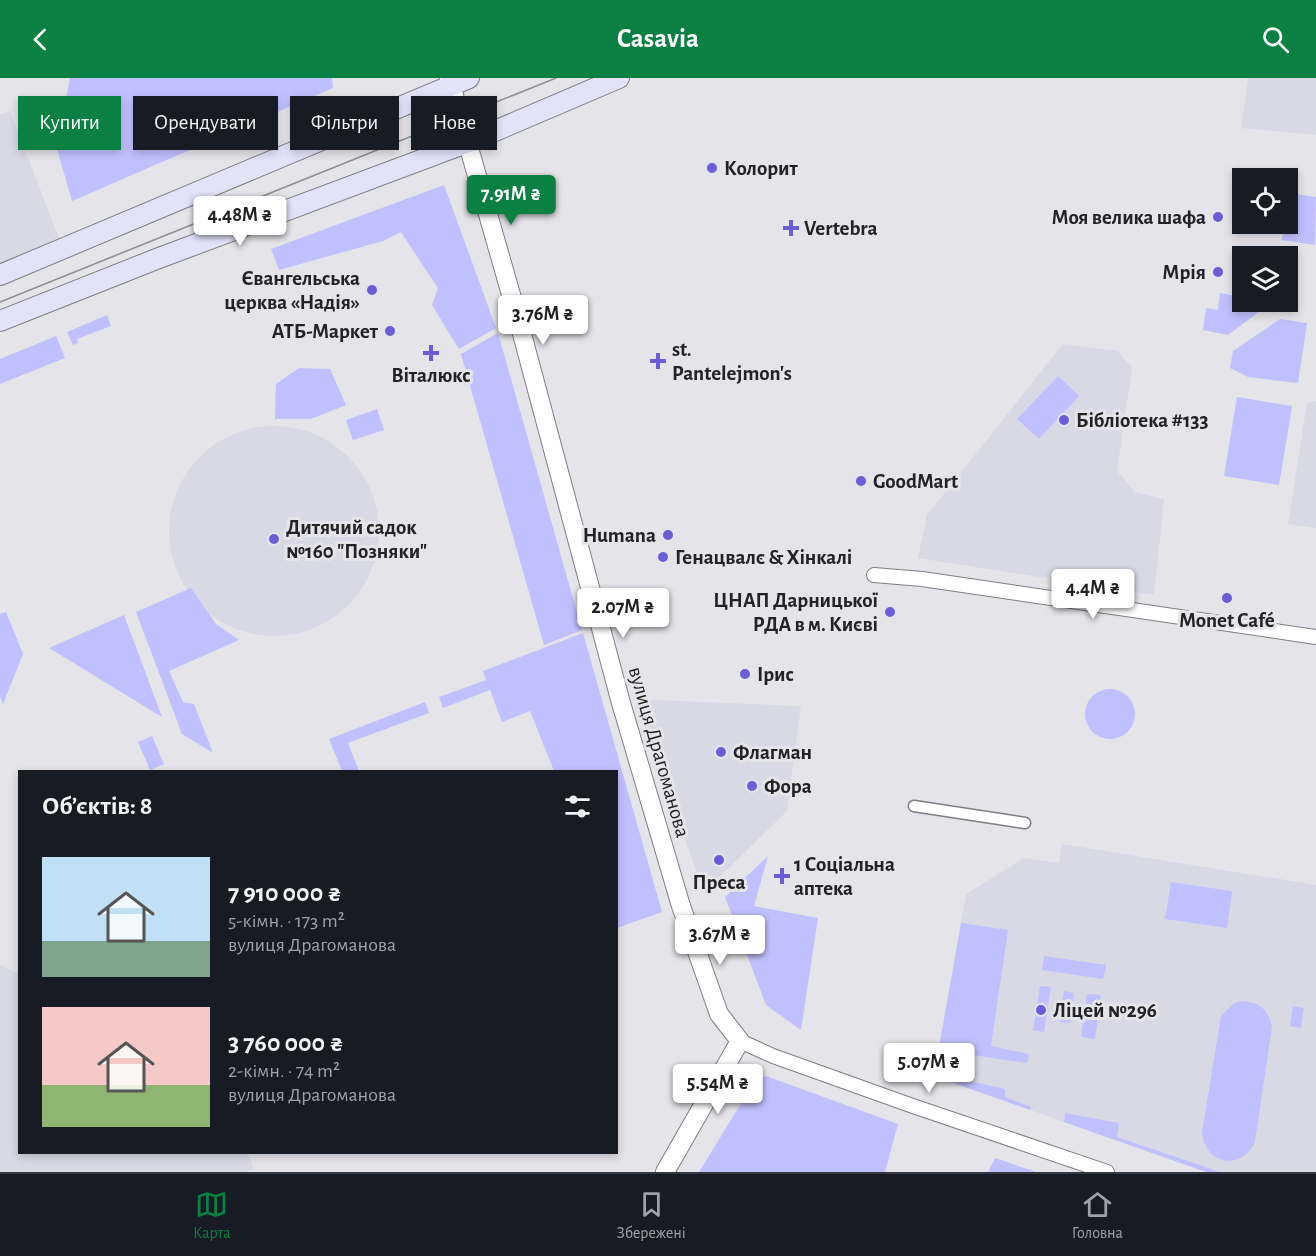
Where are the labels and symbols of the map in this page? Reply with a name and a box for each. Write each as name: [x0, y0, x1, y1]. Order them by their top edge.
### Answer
place label: Колорит: [724, 158, 798, 179]
marker: Колорит: [705, 161, 719, 175]
pin: 7.91M ₴: [456, 175, 566, 226]
pin: 4.48M ₴: [185, 196, 295, 247]
place label: Моя велика шафа: [1052, 207, 1206, 228]
marker: Моя велика шафа: [1211, 210, 1225, 224]
place label: Vertebra: [804, 218, 877, 239]
marker: Vertebra: [782, 219, 800, 237]
place label: Мрія: [1162, 262, 1206, 283]
marker: Мрія: [1211, 265, 1225, 279]
place label: Євангельська церква «Надія»: [224, 268, 360, 313]
marker: Євангельська церква «Надія»: [365, 283, 379, 297]
pin: 3.76M ₴: [488, 295, 598, 346]
place label: АТБ-Маркет: [272, 321, 379, 342]
marker: АТБ-Маркет: [383, 324, 397, 338]
place label: st. Pantelejmon's: [672, 339, 792, 384]
marker: Віталюкс: [424, 346, 438, 360]
marker: st. Pantelejmon's: [649, 352, 667, 370]
place label: Віталюкс: [391, 365, 471, 386]
place label: Бібліотека #133: [1076, 410, 1209, 431]
marker: Бібліотека #133: [1057, 413, 1071, 427]
place label: GoodMart: [873, 471, 958, 492]
marker: GoodMart: [854, 474, 868, 488]
place label: Дитячий садок №160 "Позняки": [286, 517, 427, 562]
place label: Humana: [583, 525, 656, 546]
marker: Humana: [661, 528, 675, 542]
marker: Дитячий садок №160 "Позняки": [267, 532, 281, 546]
place label: Генацвалє & Хінкалі: [675, 547, 852, 568]
marker: Генацвалє & Хінкалі: [656, 550, 670, 564]
pin: 4.4M ₴: [1044, 569, 1142, 620]
pin: 2.07M ₴: [568, 588, 678, 639]
place label: ЦНАП Дарницької РДА в м. Києві: [713, 590, 879, 635]
marker: Monet Café: [1220, 591, 1234, 605]
marker: ЦНАП Дарницької РДА в м. Києві: [883, 605, 897, 619]
place label: Monet Café: [1179, 610, 1275, 631]
street label: вулиця Драгоманова: [625, 664, 694, 840]
place label: Ірис: [757, 664, 794, 685]
marker: Ірис: [738, 667, 752, 681]
place label: Флагман: [733, 742, 812, 763]
marker: Флагман: [714, 745, 728, 759]
place label: Фора: [764, 776, 812, 797]
marker: Фора: [745, 779, 759, 793]
marker: Преса: [712, 853, 726, 867]
place label: 1 Соціальна аптека: [794, 854, 895, 899]
marker: 1 Соціальна аптека: [775, 869, 789, 883]
place label: Преса: [693, 872, 746, 893]
pin: 3.67M ₴: [665, 915, 775, 966]
place label: Ліцей №296: [1053, 1000, 1157, 1021]
marker: Ліцей №296: [1034, 1003, 1048, 1017]
pin: 5.07M ₴: [874, 1043, 984, 1094]
pin: 5.54M ₴: [663, 1064, 773, 1115]

